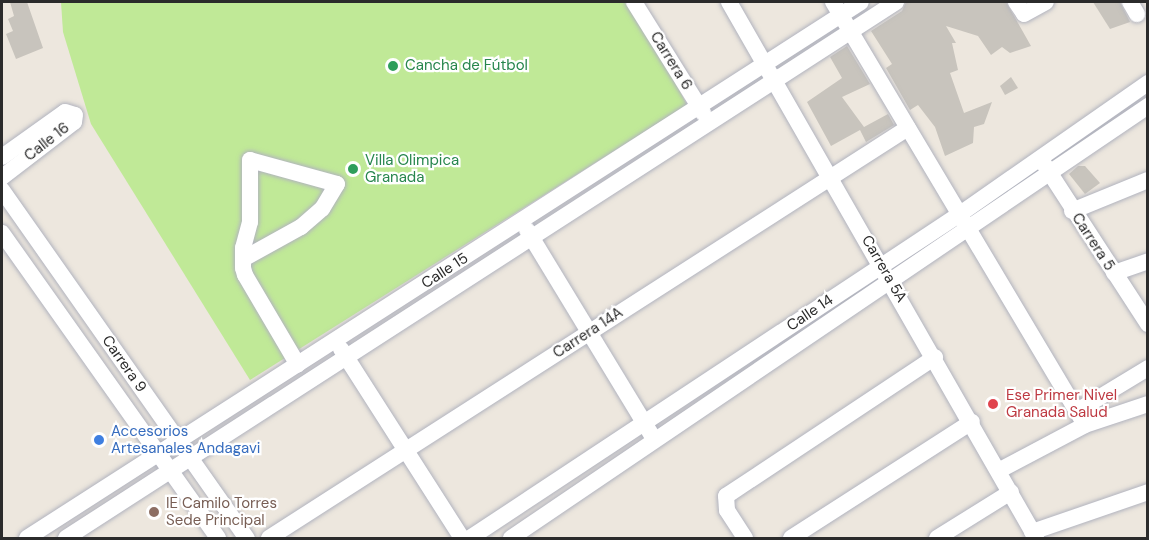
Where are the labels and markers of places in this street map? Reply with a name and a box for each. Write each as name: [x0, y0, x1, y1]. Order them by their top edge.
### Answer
place label: Cancha de Fútbol: [405, 57, 528, 75]
marker: Cancha de Fútbol: [386, 59, 400, 73]
place label: Villa Olimpica Granada: [365, 151, 459, 186]
marker: Villa Olimpica Granada: [346, 162, 360, 176]
place label: Ese Primer Nivel Granada Salud: [1006, 386, 1117, 421]
marker: Ese Primer Nivel Granada Salud: [984, 395, 1002, 413]
place label: Accesorios Artesanales Andagavi: [111, 422, 260, 457]
marker: Accesorios Artesanales Andagavi: [92, 433, 106, 447]
place label: IE Camilo Torres Sede Principal: [166, 494, 277, 529]
marker: IE Camilo Torres Sede Principal: [147, 505, 161, 519]

